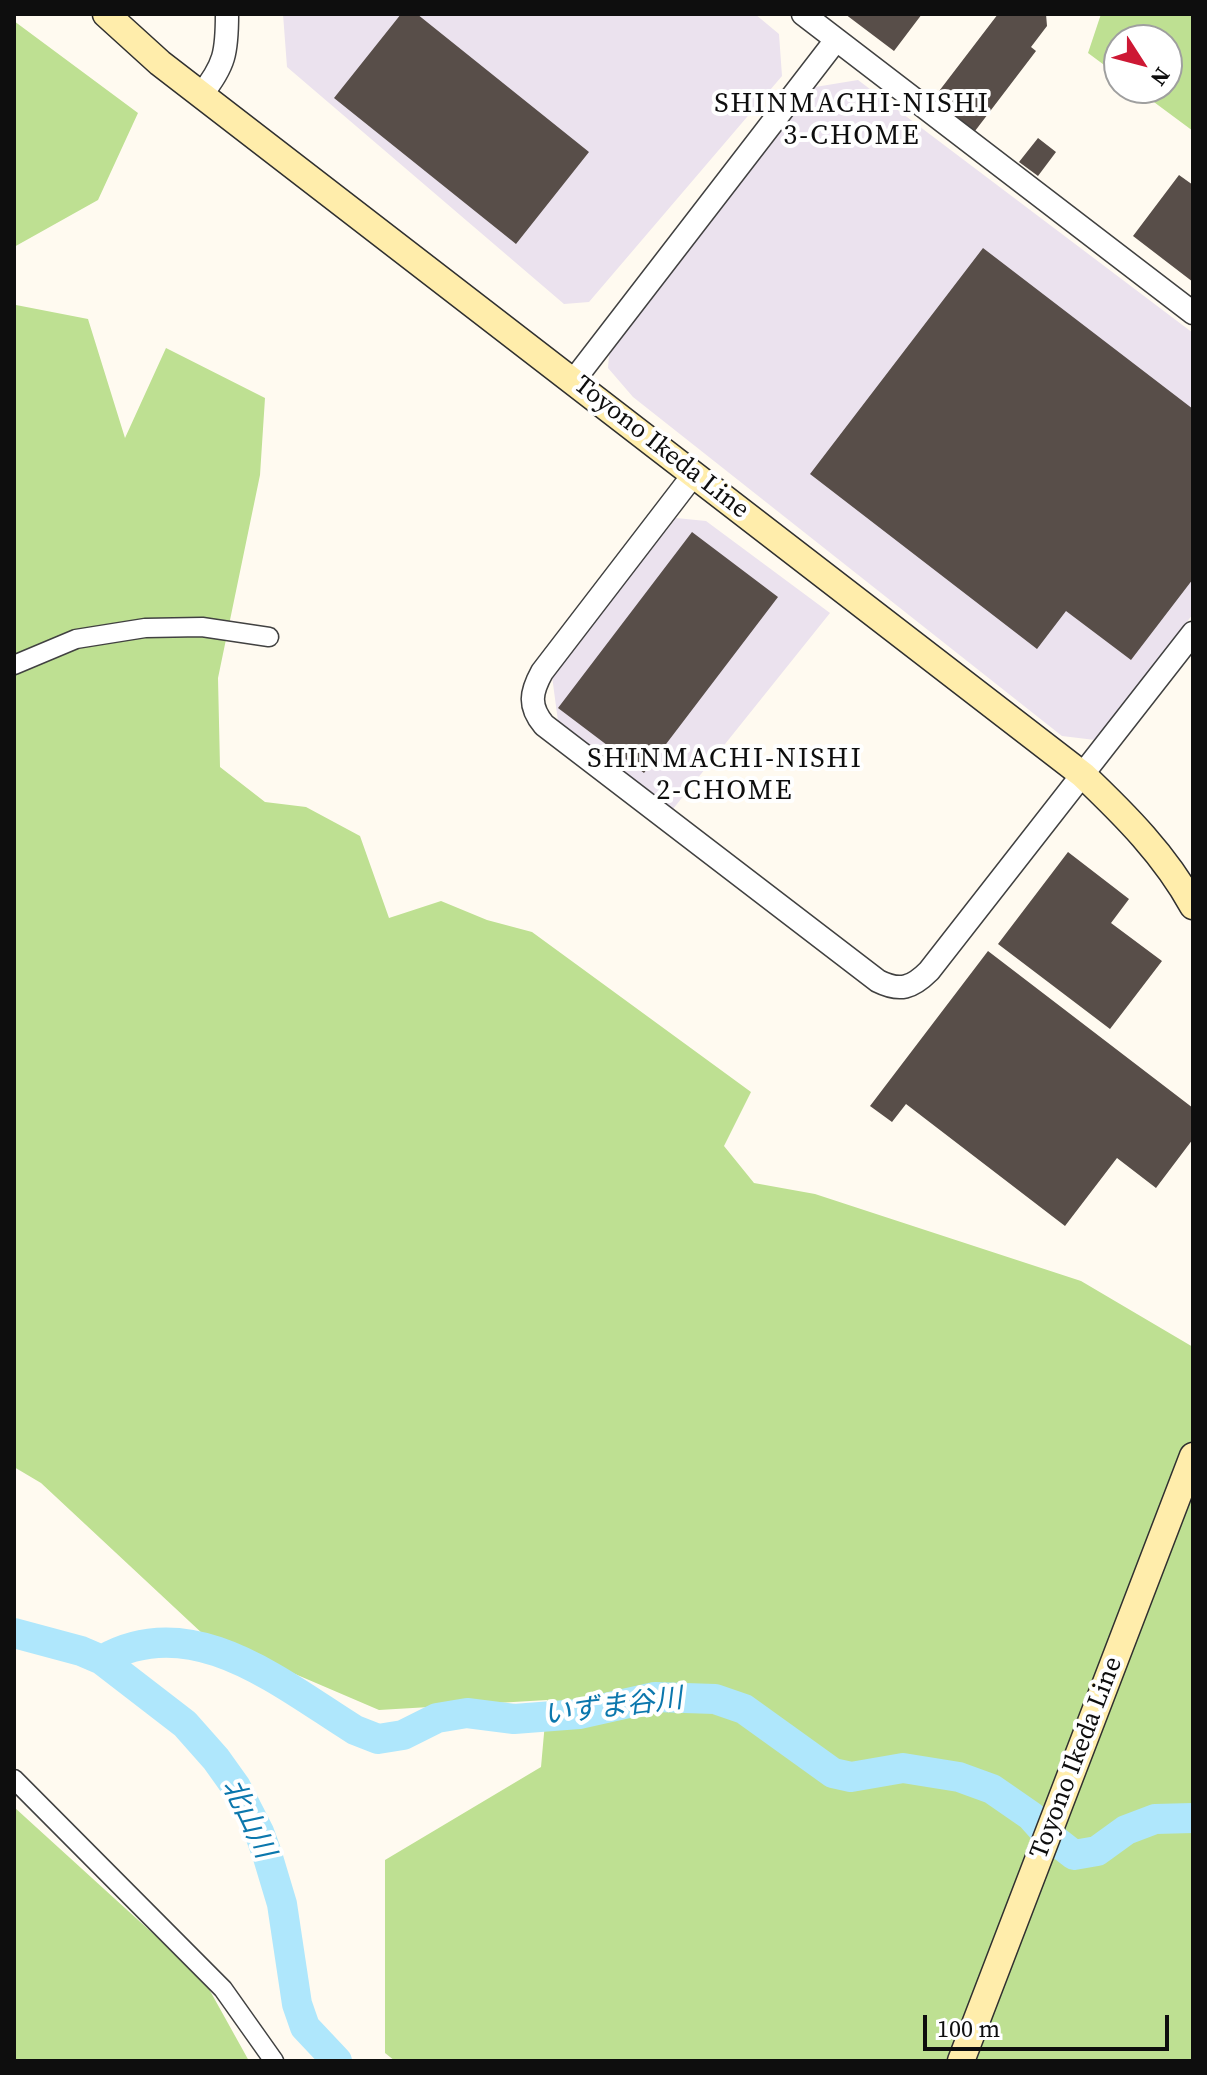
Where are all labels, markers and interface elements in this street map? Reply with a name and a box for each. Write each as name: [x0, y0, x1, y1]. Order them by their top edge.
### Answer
north arrow: [1103, 24, 1183, 104]
text: N: [1144, 62, 1178, 92]
district label: SHINMACHI-NISHI 3-CHOME: [714, 88, 990, 154]
street label: Toyono Ikeda Line: [567, 370, 755, 526]
district label: SHINMACHI-NISHI 2-CHOME: [587, 743, 863, 809]
street label: Toyono Ikeda Line: [1024, 1653, 1130, 1863]
water label: いずま谷川: [541, 1683, 685, 1733]
water label: 北山川: [213, 1774, 281, 1864]
scale bar: [927, 1999, 1173, 2049]
text: 100 m: [937, 2012, 1000, 2045]

